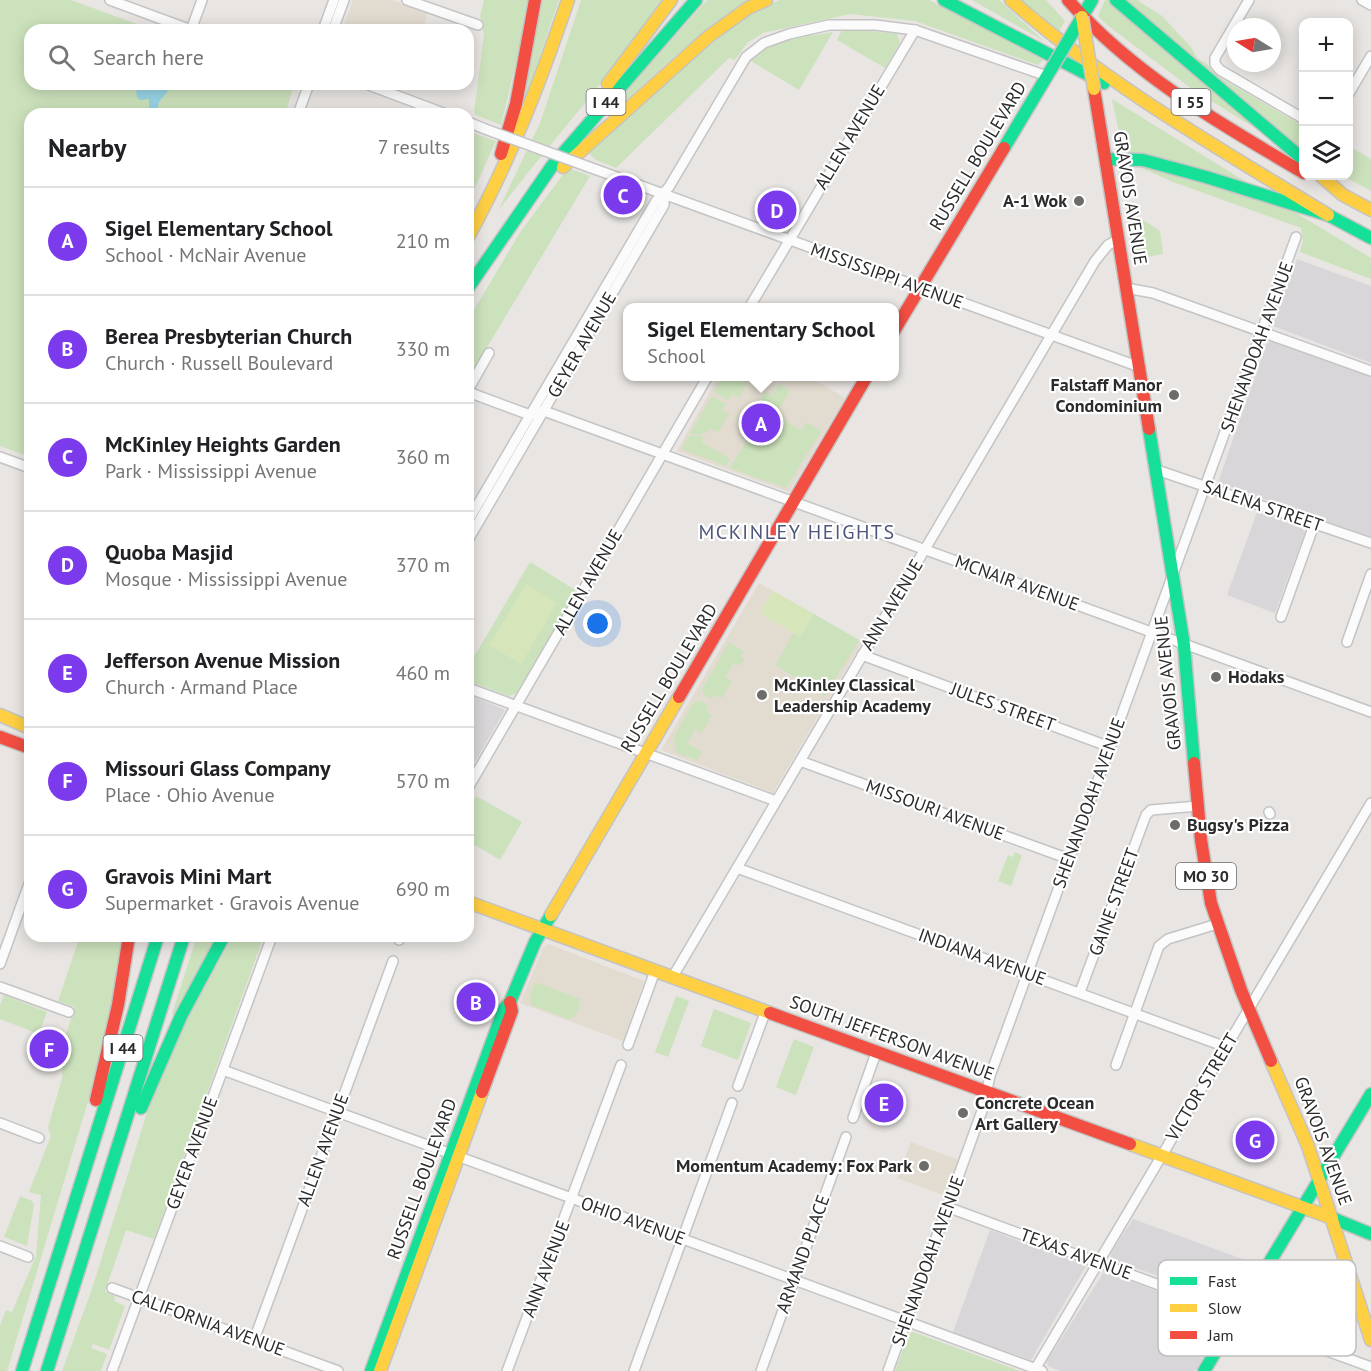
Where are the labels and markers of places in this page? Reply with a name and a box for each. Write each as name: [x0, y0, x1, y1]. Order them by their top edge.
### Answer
pin: C: [604, 172, 642, 218]
pin: D: [758, 188, 796, 232]
place label: A-1 Wok: [1003, 189, 1067, 212]
marker: A-1 Wok: [1072, 194, 1086, 208]
place label: Falstaff Manor Condominium: [1051, 373, 1163, 417]
marker: Falstaff Manor Condominium: [1167, 388, 1181, 402]
pin: A: [742, 400, 780, 446]
place label: Hodaks: [1228, 665, 1285, 688]
marker: Hodaks: [1209, 670, 1223, 684]
place label: McKinley Classical Leadership Academy: [774, 673, 931, 717]
marker: McKinley Classical Leadership Academy: [755, 688, 769, 702]
place label: Bugsy's Pizza: [1187, 813, 1289, 836]
marker: Bugsy's Pizza: [1168, 818, 1182, 832]
pin: B: [456, 980, 496, 1024]
pin: F: [29, 1026, 68, 1072]
pin: E: [864, 1080, 904, 1126]
place label: Concrete Ocean Art Gallery: [975, 1091, 1094, 1135]
marker: Concrete Ocean Art Gallery: [956, 1106, 970, 1120]
pin: G: [1236, 1118, 1274, 1162]
place label: Momentum Academy: Fox Park: [676, 1154, 912, 1177]
marker: Momentum Academy: Fox Park: [917, 1159, 931, 1173]

